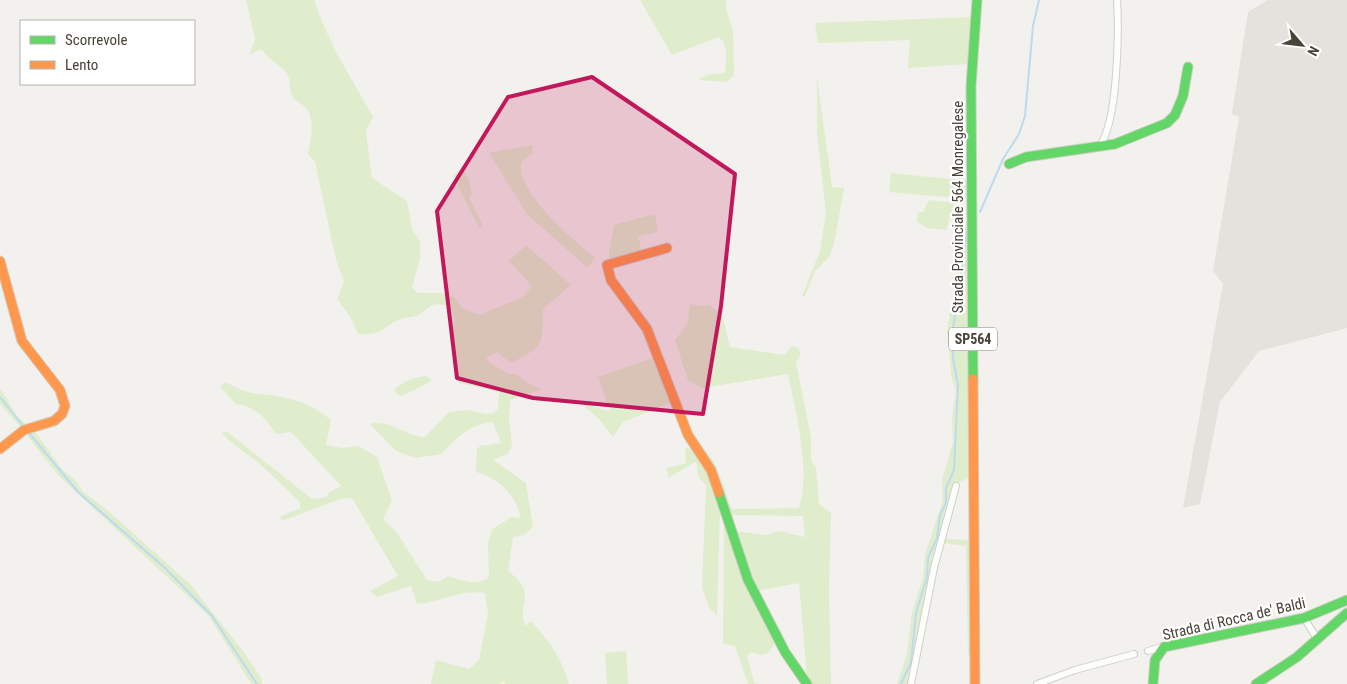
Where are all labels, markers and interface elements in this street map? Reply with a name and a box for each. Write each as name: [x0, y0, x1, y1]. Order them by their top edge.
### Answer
legend: [20, 20, 195, 85]
north arrow: [1277, 20, 1327, 70]
text: Scorrevole: [65, 31, 127, 49]
text: N: [1304, 44, 1323, 59]
text: Lento: [65, 56, 98, 74]
street label: Strada Provinciale 564 Monregalese: [949, 101, 967, 313]
road number: SP564: [949, 328, 997, 350]
street label: Strada di Rocca de' Baldi: [1161, 594, 1307, 644]

